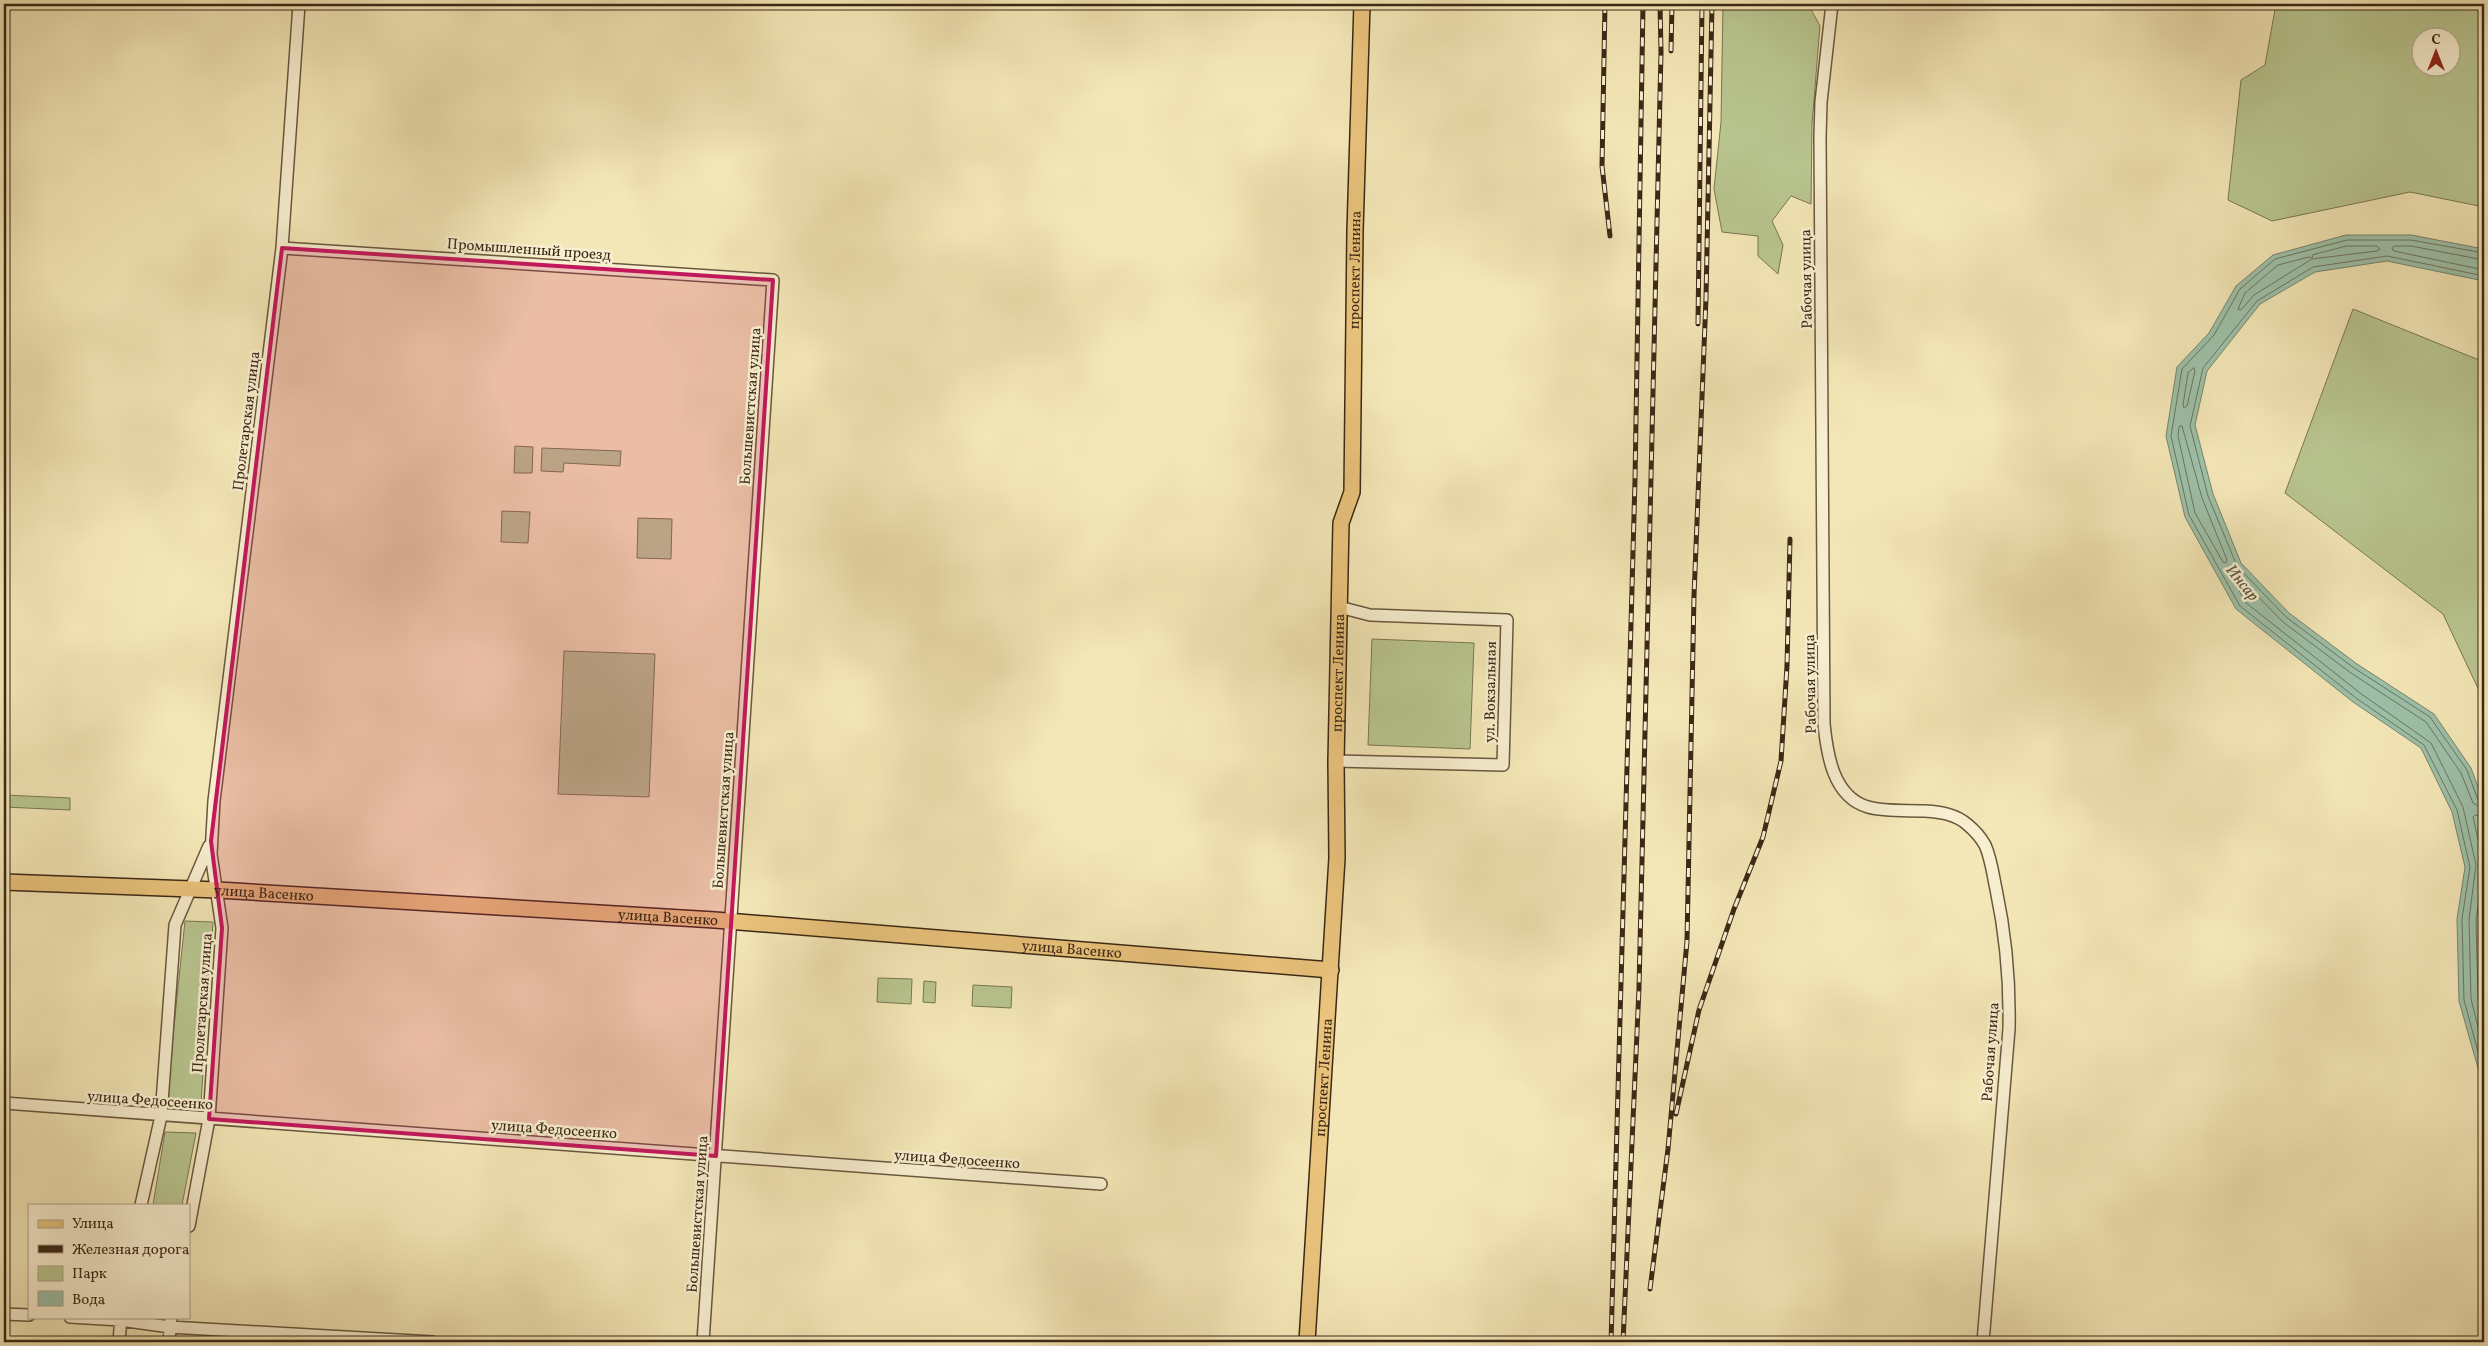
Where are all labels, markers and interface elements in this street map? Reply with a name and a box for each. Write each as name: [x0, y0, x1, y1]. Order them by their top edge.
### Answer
north arrow: [2410, 28, 2460, 78]
text: С: [2431, 31, 2441, 50]
street label: проспект Ленина: [1345, 210, 1368, 329]
street label: Рабочая улица: [1796, 229, 1819, 329]
street label: Промышленный проезд: [446, 234, 612, 267]
street label: Большевистская улица: [736, 327, 767, 485]
street label: Пролетарская улица: [229, 350, 266, 492]
water label: Инсар: [2220, 560, 2263, 607]
street label: проспект Ленина: [1328, 613, 1351, 732]
street label: Рабочая улица: [1800, 634, 1823, 734]
street label: ул. Вокзальная: [1480, 641, 1503, 743]
street label: Большевистская улица: [709, 731, 740, 889]
street label: улица Васенко: [213, 881, 314, 908]
street label: улица Васенко: [617, 905, 719, 932]
street label: Пролетарская улица: [188, 932, 219, 1074]
street label: улица Васенко: [1021, 936, 1123, 965]
street label: Рабочая улица: [1978, 1002, 2005, 1103]
street label: проспект Ленина: [1311, 1018, 1339, 1137]
street label: улица Федосеенко: [86, 1087, 214, 1116]
street label: улица Федосеенко: [490, 1116, 618, 1145]
street label: Большевистская улица: [683, 1135, 714, 1293]
street label: улица Федосеенко: [893, 1146, 1021, 1175]
legend: [28, 1204, 190, 1318]
text: Улица: [72, 1214, 114, 1235]
text: Железная дорога: [72, 1240, 189, 1261]
text: Парк: [72, 1264, 107, 1285]
text: Вода: [72, 1290, 105, 1311]

